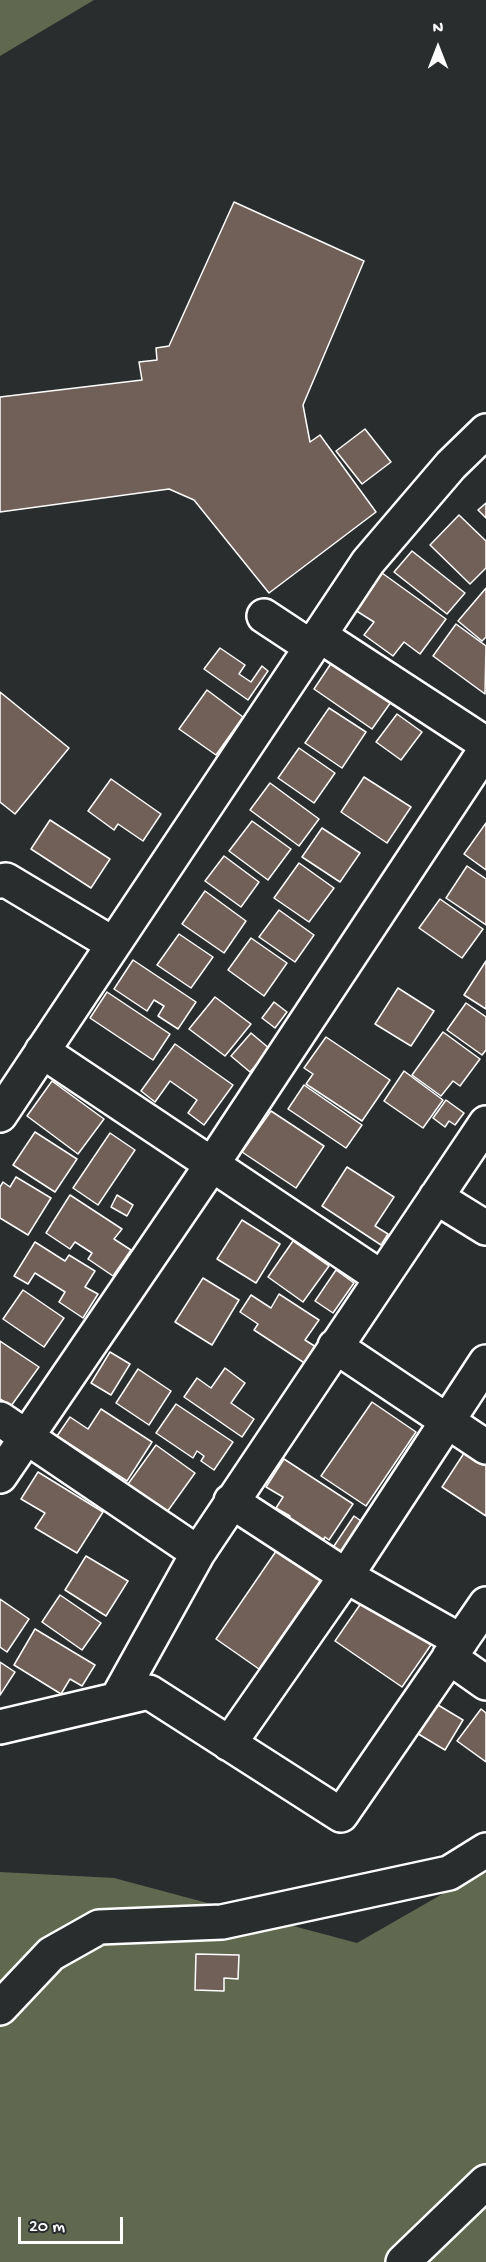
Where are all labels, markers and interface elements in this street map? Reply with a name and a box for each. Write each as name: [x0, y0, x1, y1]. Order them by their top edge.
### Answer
north arrow: [408, 18, 468, 78]
text: N: [433, 20, 443, 39]
scale bar: [21, 2205, 126, 2243]
text: 20 m: [29, 2217, 65, 2238]

